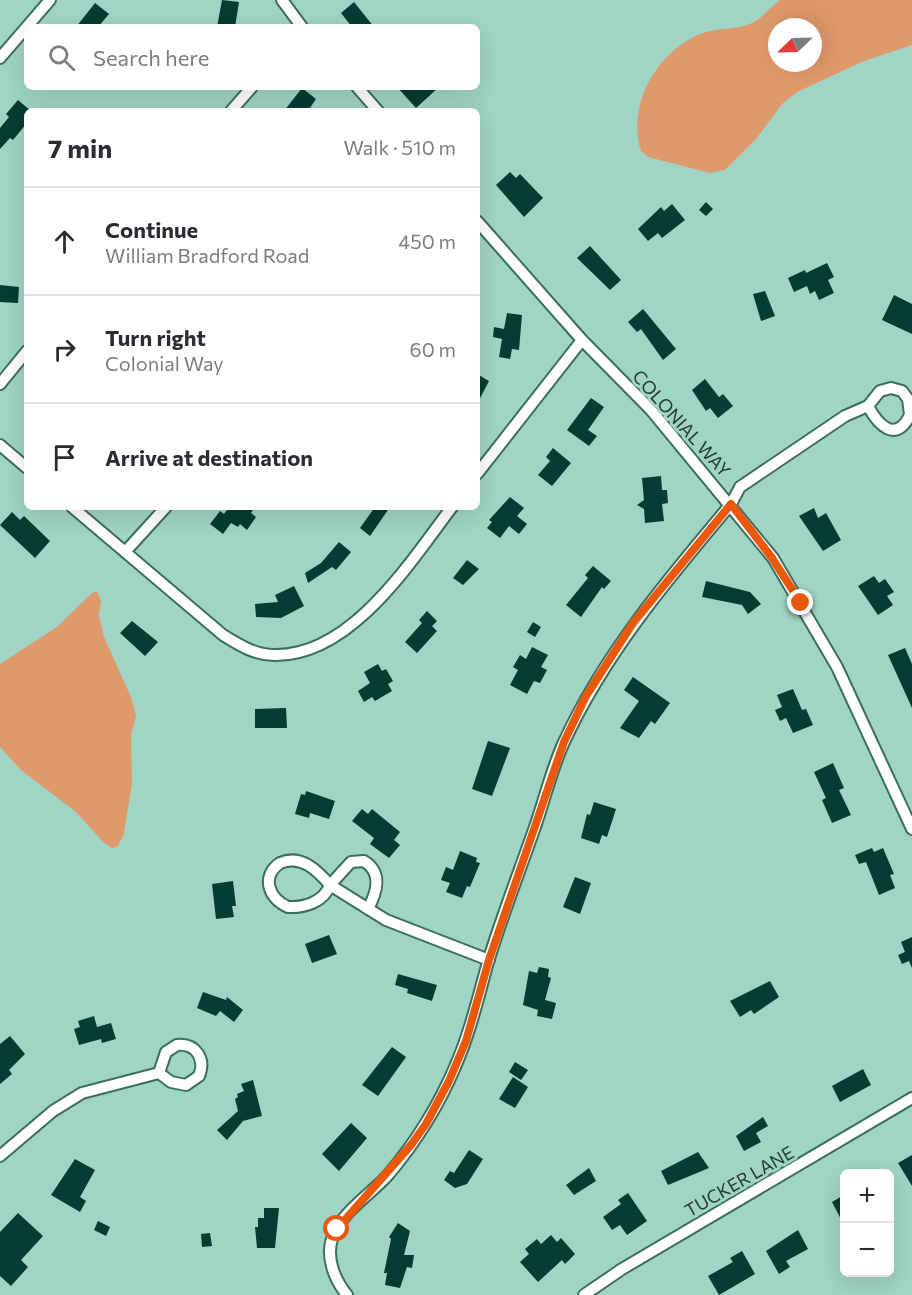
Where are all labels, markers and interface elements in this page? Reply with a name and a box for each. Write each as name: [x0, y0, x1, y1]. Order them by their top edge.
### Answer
north arrow: [768, 18, 822, 72]
search box: [24, 24, 480, 90]
icon: search: [45, 41, 78, 74]
text: Search here: [93, 44, 209, 71]
text: 7 min: [48, 132, 112, 163]
text: Walk · 510 m: [344, 135, 456, 159]
text: Continue: [105, 216, 198, 243]
icon: ahead: [48, 225, 81, 258]
text: 450 m: [398, 229, 456, 253]
text: William Bradford Road: [105, 243, 309, 267]
text: Turn right: [105, 324, 206, 351]
icon: right: [48, 333, 81, 366]
text: 60 m: [410, 337, 456, 361]
text: Colonial Way: [105, 351, 224, 375]
street label: COLONIAL WAY: [628, 365, 736, 481]
icon: arrive: [48, 441, 81, 474]
text: Arrive at destination: [105, 444, 313, 471]
route end: [787, 589, 813, 615]
street label: TUCKER LANE: [681, 1141, 797, 1221]
map controls: [840, 1169, 894, 1277]
button: +: [840, 1169, 894, 1223]
route start: [323, 1215, 349, 1241]
button: −: [840, 1223, 894, 1277]

